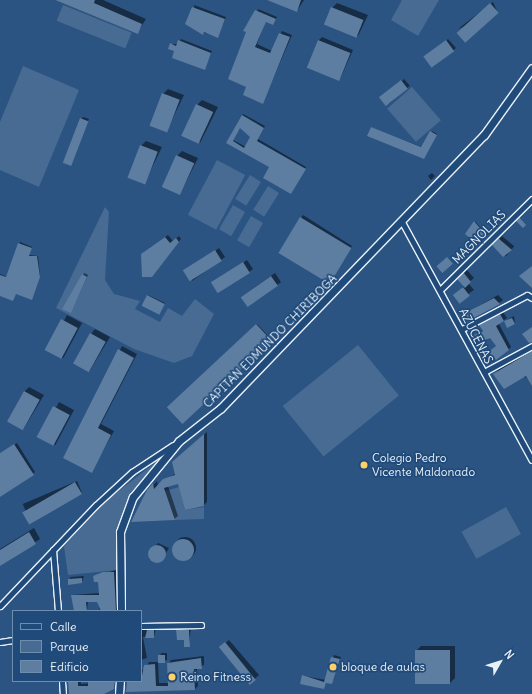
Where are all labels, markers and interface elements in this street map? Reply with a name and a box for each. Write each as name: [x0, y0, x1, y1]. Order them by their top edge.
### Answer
street label: MAGNOLIAS: [449, 207, 509, 267]
street label: CAPITAN EDMUNDO CHIRIBOGA: [200, 271, 340, 411]
street label: AZUCENAS: [456, 306, 496, 366]
place label: Colegio Pedro Vicente Maldonado: [372, 451, 475, 479]
marker: Colegio Pedro Vicente Maldonado: [359, 460, 369, 470]
legend: [12, 610, 142, 682]
text: Calle: [50, 619, 77, 634]
text: Parque: [50, 639, 89, 654]
north arrow: [480, 642, 520, 682]
text: N: [501, 647, 517, 662]
text: Edificio: [50, 659, 89, 674]
place label: bloque de aulas: [341, 660, 425, 674]
marker: bloque de aulas: [328, 662, 338, 672]
place label: Reino Fitness: [180, 670, 251, 684]
marker: Reino Fitness: [167, 672, 177, 682]

